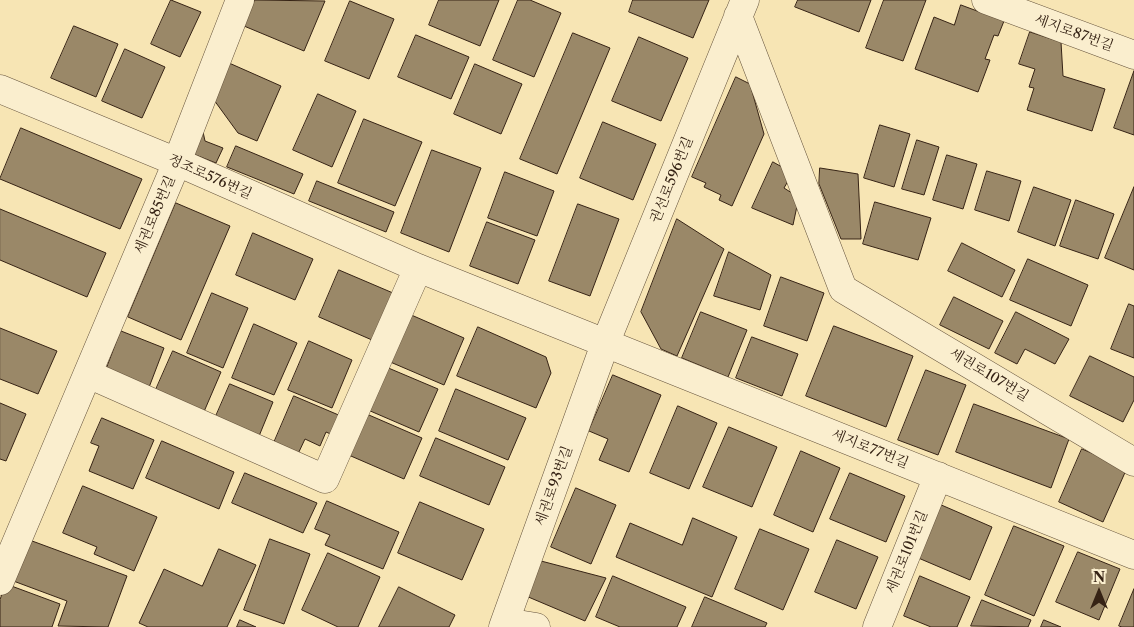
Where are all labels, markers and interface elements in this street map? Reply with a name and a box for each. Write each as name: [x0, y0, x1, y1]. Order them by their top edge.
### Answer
street label: 세지로87번길: [1032, 11, 1116, 55]
street label: 권선로596번길: [647, 134, 697, 226]
street label: 정조로576번길: [165, 151, 255, 203]
street label: 세권로85번길: [131, 173, 179, 257]
street label: 세권로107번길: [946, 345, 1032, 405]
street label: 세지로77번길: [829, 426, 911, 472]
street label: 세권로93번길: [532, 444, 576, 528]
street label: 세권로101번길: [883, 508, 931, 596]
north arrow: [1074, 567, 1124, 617]
text: N: [1093, 568, 1105, 586]

